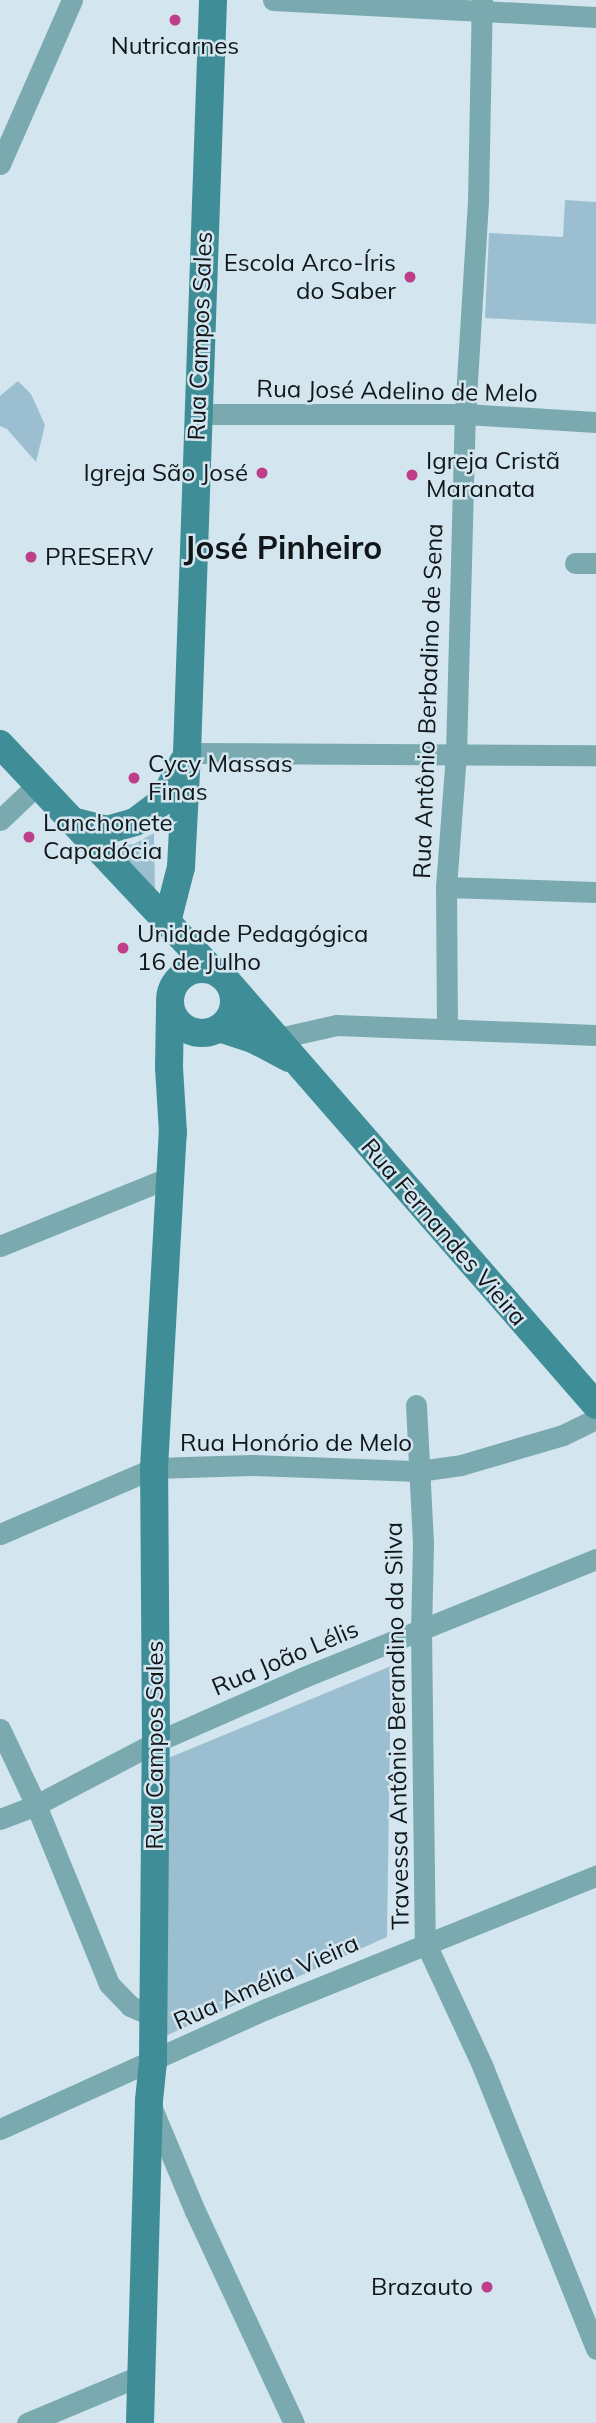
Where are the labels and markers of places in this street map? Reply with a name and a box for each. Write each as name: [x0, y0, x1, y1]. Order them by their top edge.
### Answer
marker: Nutricarnes: [167, 12, 183, 28]
place label: Nutricarnes: [111, 32, 239, 60]
place label: Escola Arco-Íris do Saber: [224, 249, 396, 305]
marker: Escola Arco-Íris do Saber: [402, 269, 418, 285]
place label: Igreja Cristã Maranata: [426, 447, 560, 503]
place label: Igreja São José: [83, 459, 248, 487]
marker: Igreja São José: [254, 465, 270, 481]
marker: Igreja Cristã Maranata: [404, 467, 420, 483]
place label: PRESERV: [45, 543, 153, 571]
marker: PRESERV: [23, 549, 39, 565]
place label: Cycy Massas Finas: [148, 750, 293, 806]
marker: Cycy Massas Finas: [126, 770, 142, 786]
place label: Lanchonete Capadócia: [43, 809, 173, 865]
marker: Lanchonete Capadócia: [21, 829, 37, 845]
place label: Unidade Pedagógica 16 de Julho: [137, 920, 368, 976]
marker: Unidade Pedagógica 16 de Julho: [115, 940, 131, 956]
place label: Brazauto: [371, 2273, 473, 2301]
marker: Brazauto: [479, 2279, 495, 2295]

